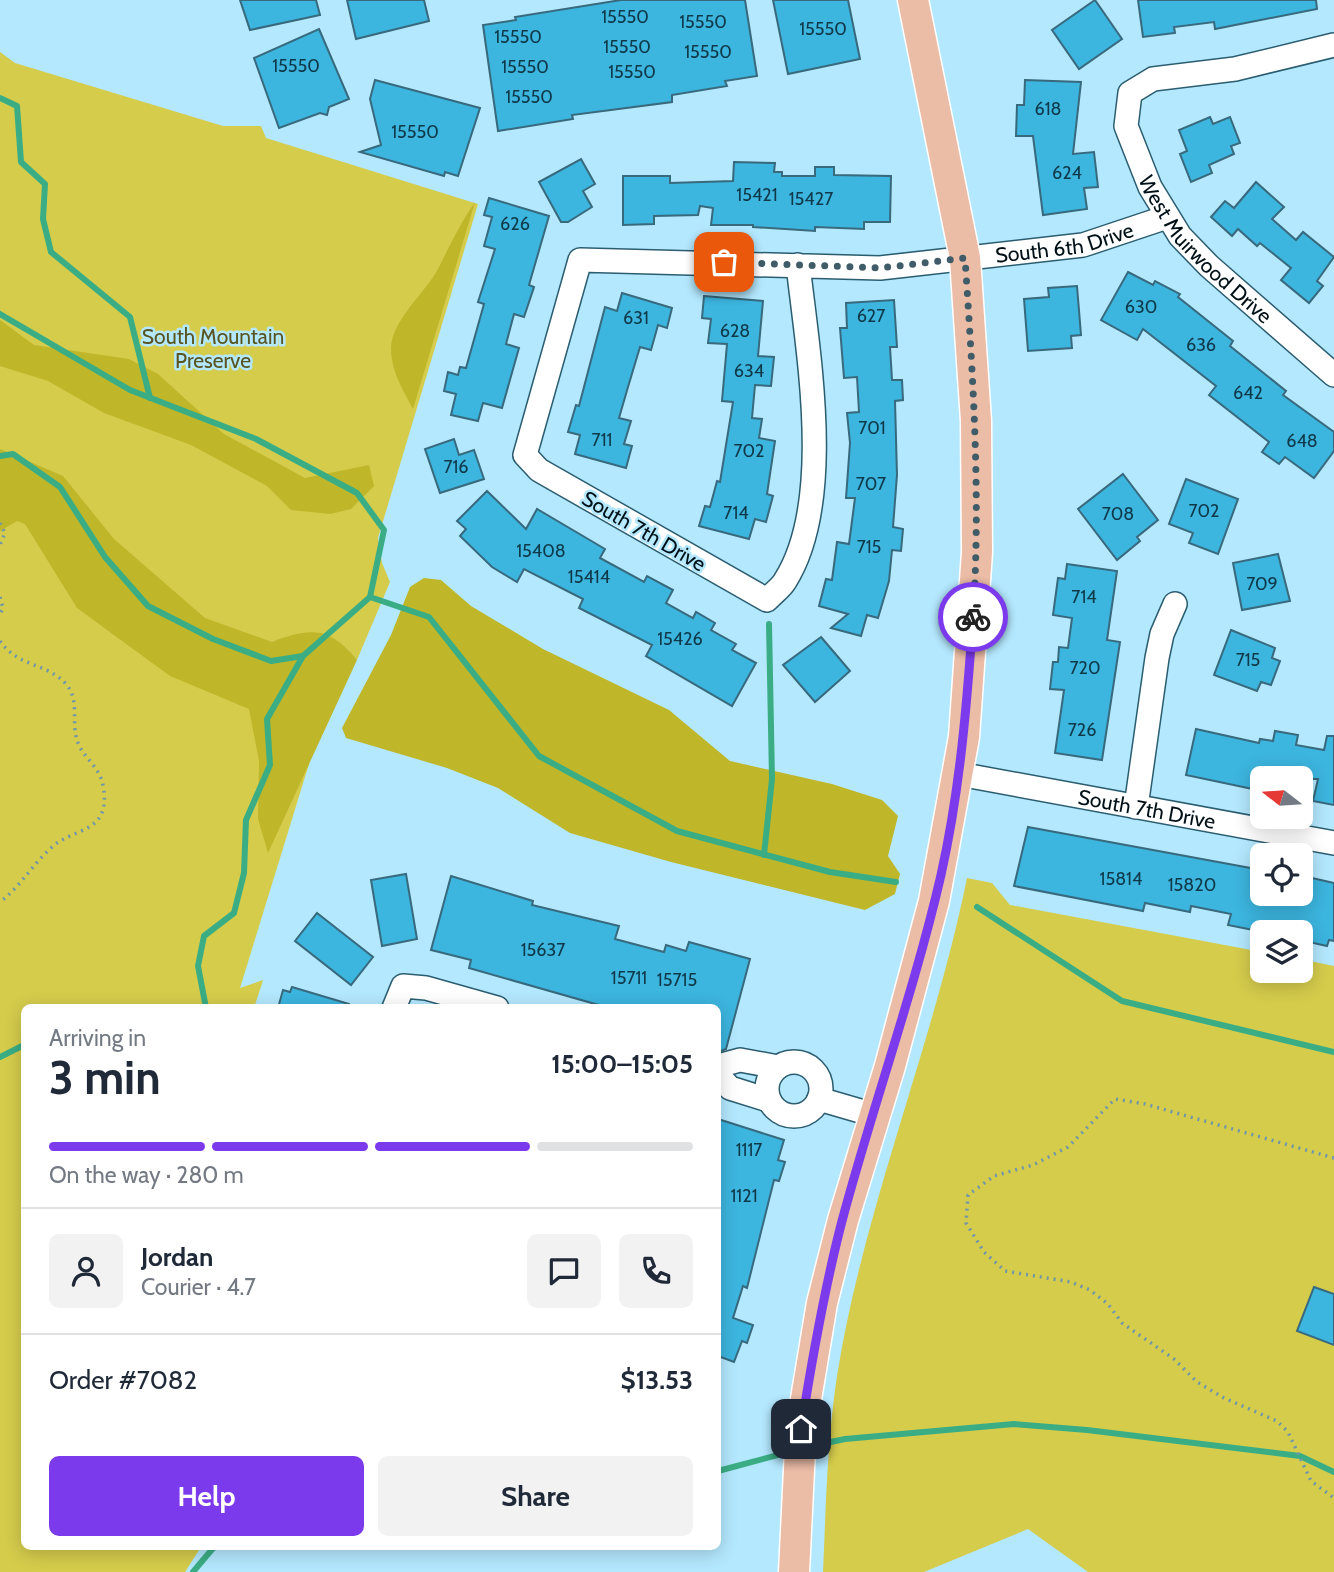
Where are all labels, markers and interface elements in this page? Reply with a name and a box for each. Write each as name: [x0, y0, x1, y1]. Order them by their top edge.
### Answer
house number: 15550: [601, 6, 649, 28]
house number: 15550: [679, 11, 727, 33]
house number: 15550: [799, 18, 847, 40]
house number: 15550: [494, 26, 542, 48]
house number: 15550: [603, 36, 651, 58]
house number: 15550: [684, 41, 732, 63]
house number: 15550: [272, 55, 320, 77]
house number: 15550: [501, 56, 549, 78]
house number: 15550: [608, 61, 656, 83]
house number: 15550: [505, 86, 553, 108]
house number: 618: [1035, 98, 1061, 120]
house number: 15550: [391, 121, 439, 143]
house number: 624: [1052, 162, 1082, 184]
street label: West Muirwood Drive: [1134, 172, 1278, 328]
house number: 15421: [736, 184, 778, 206]
house number: 15427: [789, 188, 833, 210]
house number: 626: [500, 213, 530, 235]
street label: South 6th Drive: [994, 217, 1137, 267]
pin: [694, 232, 754, 292]
icon: bag: [705, 243, 743, 281]
house number: 630: [1125, 296, 1157, 318]
house number: 627: [857, 305, 885, 327]
house number: 631: [623, 307, 649, 329]
house number: 628: [720, 320, 750, 342]
park label: South Mountain Preserve: [142, 324, 284, 373]
house number: 636: [1186, 334, 1216, 356]
house number: 634: [734, 360, 764, 382]
house number: 642: [1233, 382, 1263, 404]
house number: 701: [858, 417, 886, 439]
house number: 711: [592, 429, 612, 451]
house number: 648: [1286, 430, 1318, 452]
house number: 702: [734, 440, 764, 462]
house number: 716: [443, 456, 469, 478]
house number: 707: [856, 473, 886, 495]
street label: South 7th Drive: [578, 485, 711, 577]
house number: 702: [1189, 500, 1219, 522]
house number: 714: [723, 502, 749, 524]
house number: 708: [1102, 503, 1134, 525]
house number: 715: [857, 536, 881, 558]
house number: 15408: [516, 540, 566, 562]
house number: 15414: [568, 566, 610, 588]
house number: 709: [1246, 573, 1278, 595]
courier: [938, 582, 1008, 652]
house number: 714: [1071, 586, 1097, 608]
icon: bike: [954, 598, 992, 636]
house number: 15426: [657, 628, 703, 650]
house number: 715: [1236, 649, 1260, 671]
house number: 720: [1069, 657, 1101, 679]
house number: 726: [1068, 719, 1096, 741]
north arrow: [1250, 766, 1312, 830]
map controls: [1250, 766, 1313, 983]
street label: South 7th Drive: [1076, 784, 1218, 833]
button: locate: [1250, 843, 1313, 906]
house number: 15814: [1100, 868, 1142, 890]
house number: 15820: [1168, 874, 1216, 896]
button: layers: [1250, 920, 1313, 983]
house number: 15637: [521, 939, 565, 961]
house number: 15711: [611, 967, 647, 989]
house number: 15715: [657, 969, 697, 991]
text: Arriving in: [49, 1024, 146, 1052]
text: 15:00–15:05: [551, 1048, 693, 1080]
text: 3 min: [49, 1050, 161, 1106]
house number: 1117: [736, 1139, 762, 1161]
text: On the way · 280 m: [49, 1161, 244, 1189]
house number: 1121: [730, 1185, 758, 1207]
button: person: [49, 1234, 123, 1308]
button: chat: [527, 1234, 601, 1308]
button: phone: [619, 1234, 693, 1308]
text: Jordan: [141, 1241, 213, 1273]
text: Courier · 4.7: [141, 1273, 256, 1301]
text: Order #7082: [49, 1364, 197, 1396]
text: $13.53: [621, 1364, 693, 1396]
pin: [771, 1399, 831, 1459]
icon: home: [782, 1410, 820, 1448]
button: Help: [49, 1456, 364, 1536]
button: Share: [378, 1456, 693, 1536]

